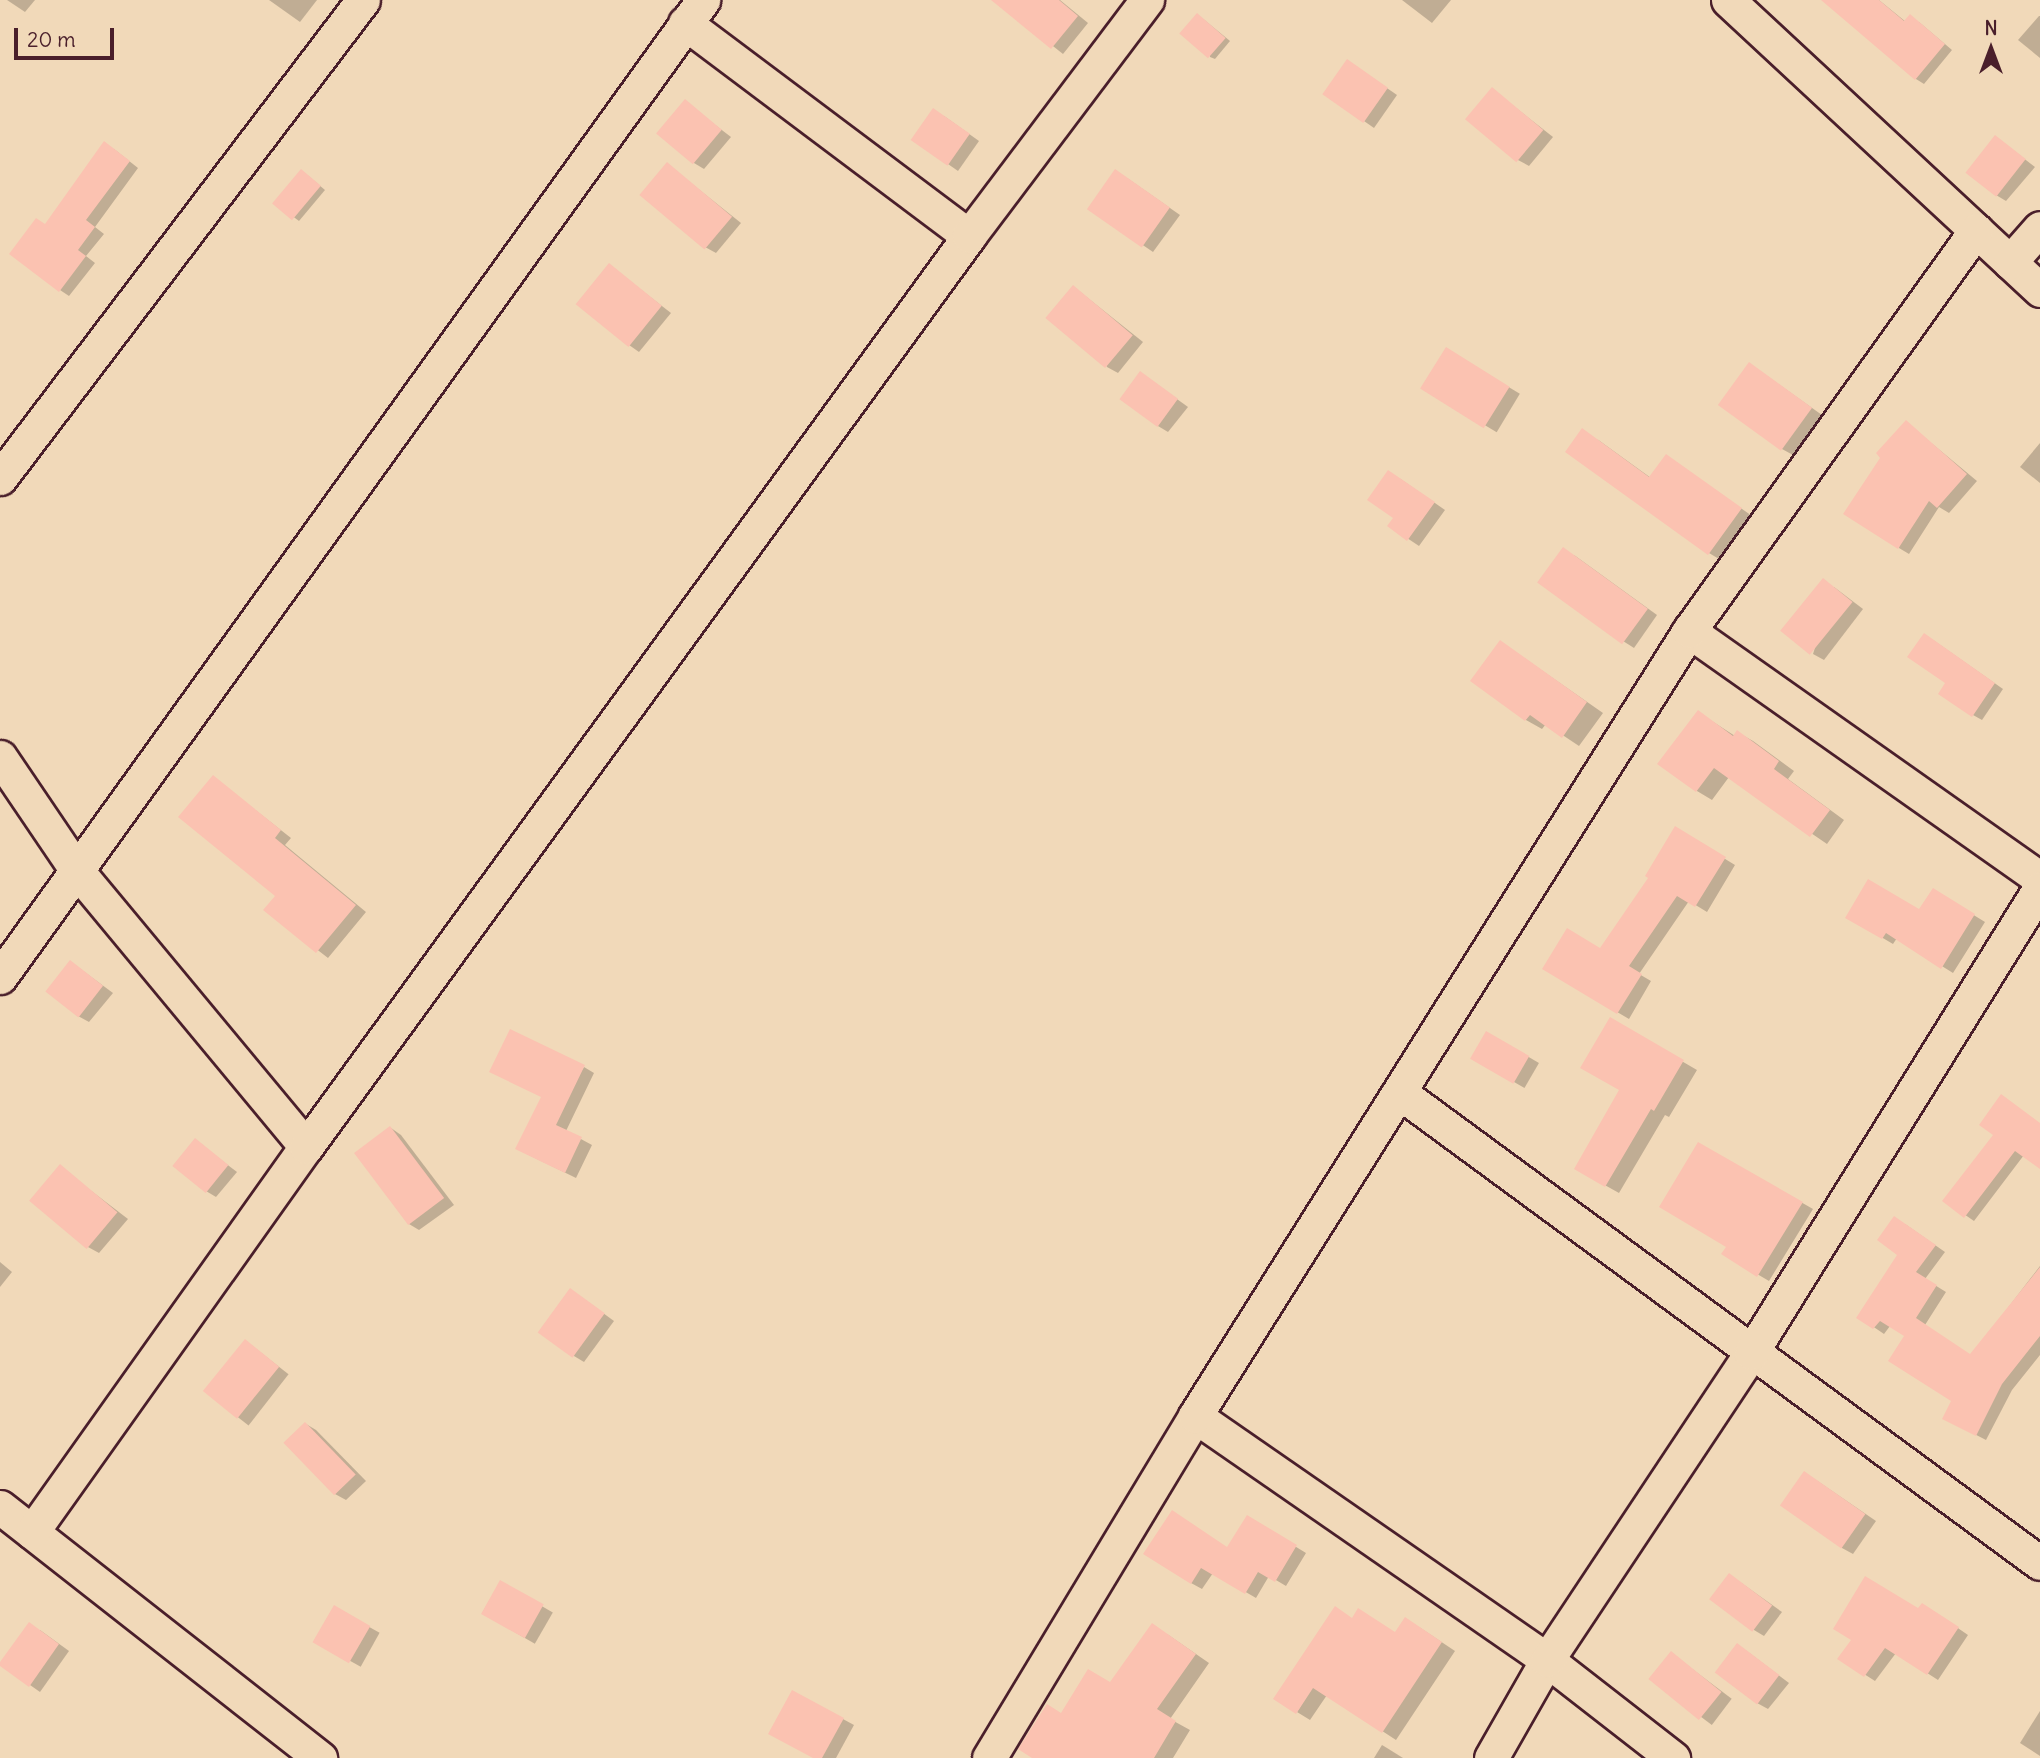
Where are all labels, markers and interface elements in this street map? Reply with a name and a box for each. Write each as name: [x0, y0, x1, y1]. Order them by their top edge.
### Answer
scale bar: [18, 14, 117, 58]
north arrow: [1956, 14, 2026, 84]
text: N: [1984, 16, 1998, 40]
text: 20 m: [27, 26, 76, 53]

